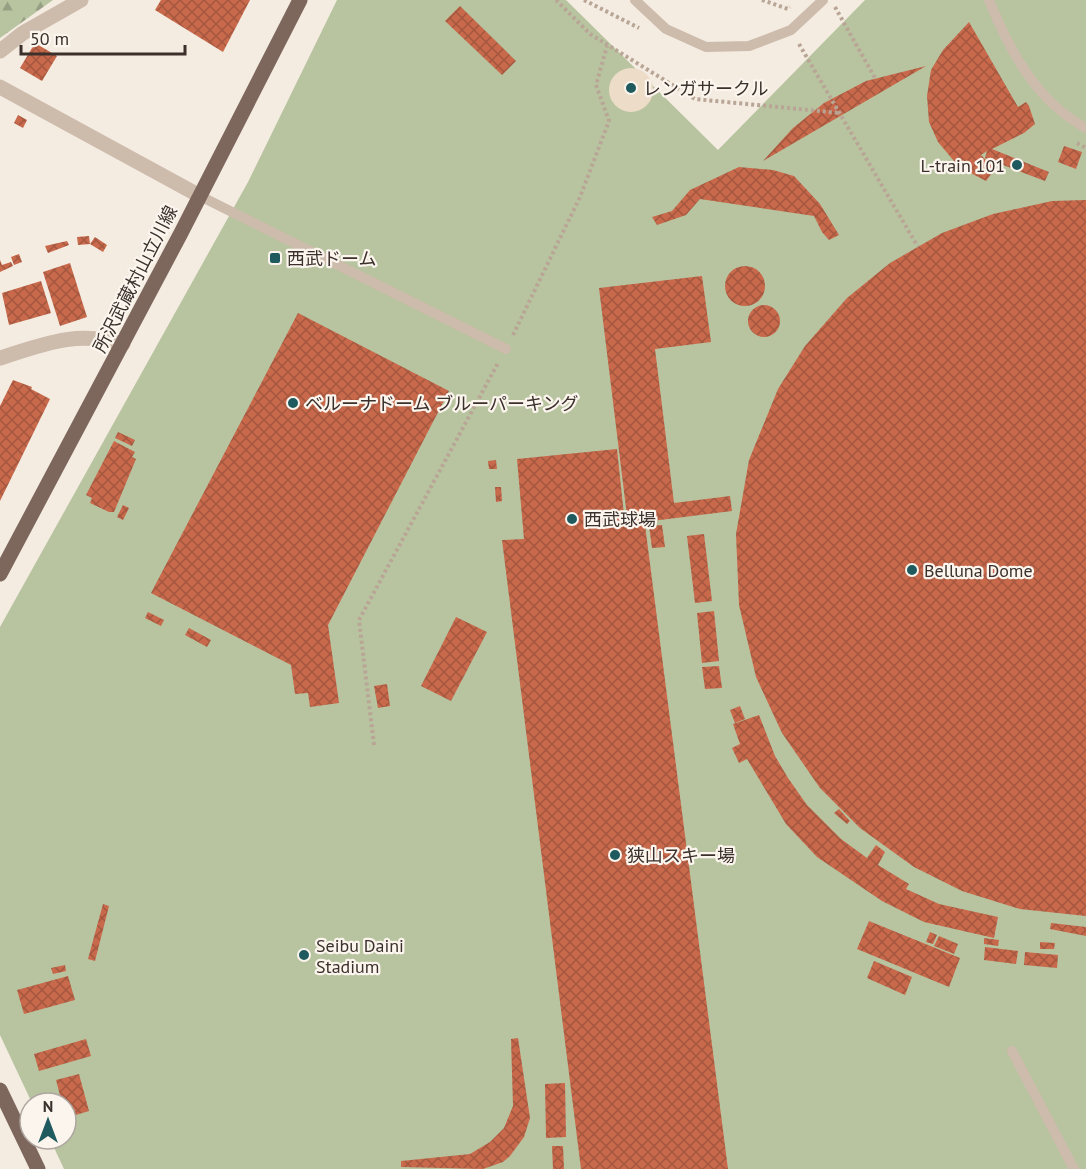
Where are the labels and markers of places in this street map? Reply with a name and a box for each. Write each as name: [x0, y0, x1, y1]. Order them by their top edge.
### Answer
place label: レンガサークル: [643, 77, 768, 100]
marker: レンガサークル: [624, 81, 638, 95]
place label: L-train 101: [921, 154, 1005, 177]
marker: L-train 101: [1010, 158, 1024, 172]
place label: 西武ドーム: [287, 247, 376, 270]
marker: 西武ドーム: [268, 251, 282, 265]
place label: ベルーナドーム ブルーパーキング: [305, 392, 579, 415]
marker: ベルーナドーム ブルーパーキング: [286, 396, 300, 410]
place label: 西武球場: [584, 508, 656, 531]
marker: 西武球場: [565, 512, 579, 526]
place label: Belluna Dome: [924, 559, 1033, 582]
marker: Belluna Dome: [905, 563, 919, 577]
place label: 狭山スキー場: [627, 844, 735, 867]
marker: 狭山スキー場: [608, 848, 622, 862]
place label: Seibu Daini Stadium: [316, 934, 404, 978]
marker: Seibu Daini Stadium: [297, 948, 311, 962]

